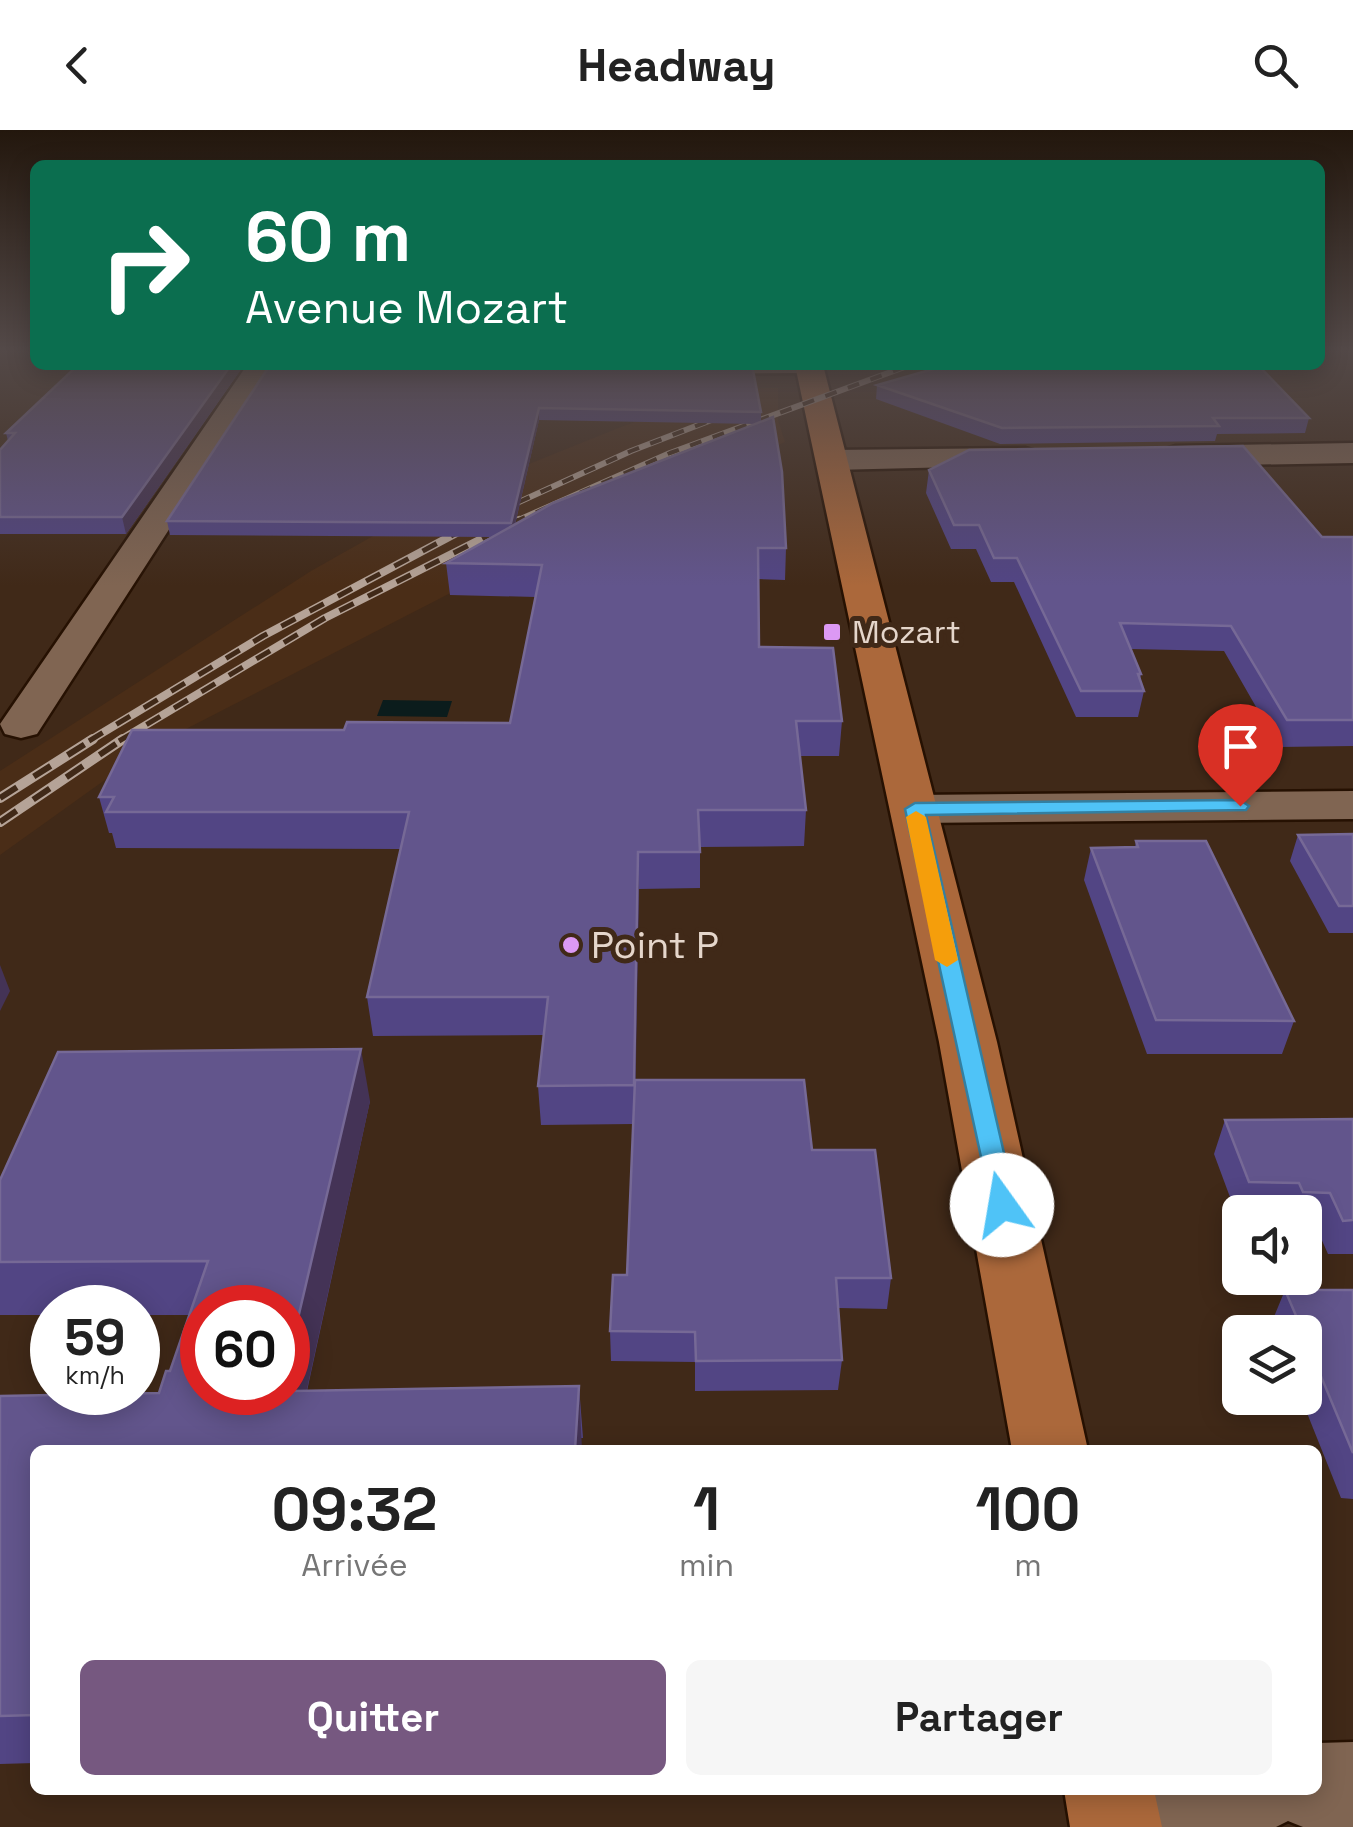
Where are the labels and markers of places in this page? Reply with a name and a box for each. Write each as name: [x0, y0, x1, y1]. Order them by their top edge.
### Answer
place label: Mozart: [852, 612, 961, 652]
marker: Mozart: [821, 621, 843, 643]
pin: [1198, 704, 1283, 807]
place label: Point P: [591, 921, 719, 969]
marker: Point P: [560, 934, 582, 956]

